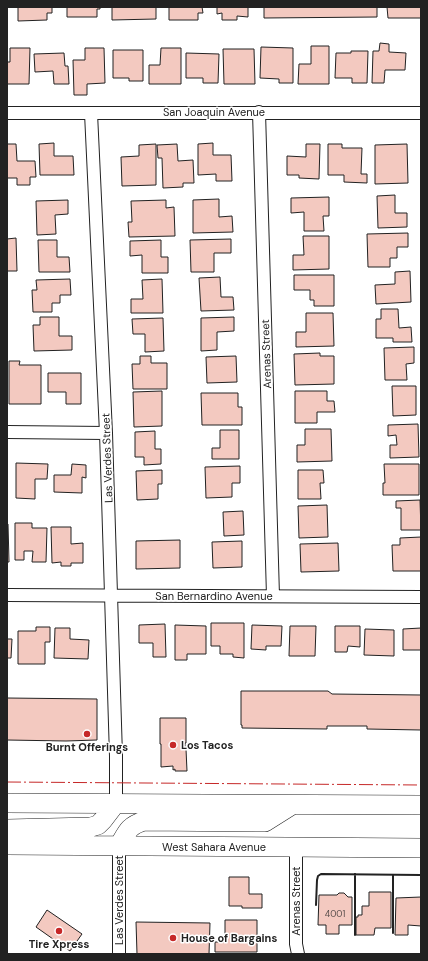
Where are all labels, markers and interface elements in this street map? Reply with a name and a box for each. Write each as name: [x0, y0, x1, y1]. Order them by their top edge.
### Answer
street label: San Joaquin Avenue: [163, 105, 265, 119]
street label: Arenas Street: [258, 319, 274, 389]
street label: Las Verdes Street: [98, 413, 116, 503]
street label: San Bernardino Avenue: [155, 589, 273, 603]
marker: Burnt Offerings: [82, 729, 92, 739]
place label: Los Tacos: [181, 738, 233, 752]
place label: Burnt Offerings: [46, 740, 128, 754]
marker: Los Tacos: [168, 740, 178, 750]
street label: West Sahara Avenue: [162, 840, 266, 854]
street label: Las Verdes Street: [112, 855, 126, 945]
street label: Arenas Street: [289, 866, 303, 936]
house number: 4001: [325, 908, 345, 920]
marker: Tire Xpress: [54, 926, 64, 936]
place label: House of Bargains: [181, 931, 277, 945]
marker: House of Bargains: [168, 933, 178, 943]
place label: Tire Xpress: [29, 937, 89, 951]

